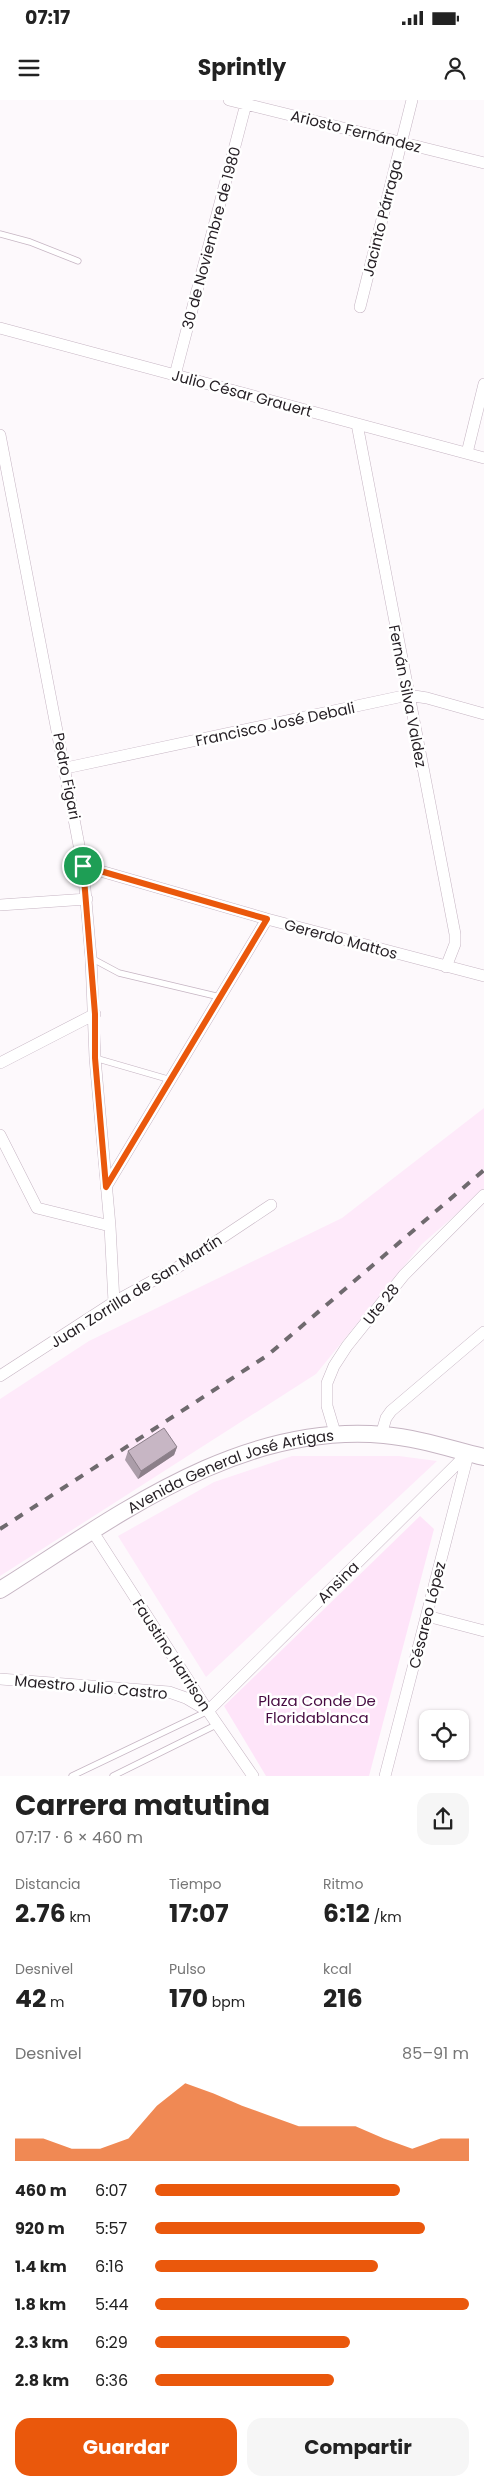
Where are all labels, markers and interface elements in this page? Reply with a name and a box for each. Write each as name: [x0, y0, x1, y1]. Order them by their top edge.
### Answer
text: 07:17: [25, 4, 70, 31]
text: Sprintly: [198, 52, 286, 83]
icon: menu: [15, 54, 43, 82]
icon: person: [441, 54, 469, 82]
street label: Ariosto Fernández: [288, 105, 424, 157]
street label: 30 de Noviembre de 1980: [176, 144, 246, 332]
street label: Jacinto Párraga: [357, 157, 407, 279]
street label: Julio César Grauert: [170, 364, 314, 422]
street label: Fernán Silva Valdez: [384, 623, 432, 769]
street label: Francisco José Debali: [193, 697, 357, 751]
street label: Pedro Figari: [48, 731, 86, 821]
pin: [62, 845, 104, 887]
icon: arrive: [69, 852, 97, 880]
street label: Gererdo Mattos: [282, 914, 400, 964]
street label: Juan Zorrilla de San Martín: [46, 1229, 226, 1353]
street label: Ute 28: [358, 1279, 404, 1329]
street label: Avenida General José Artigas: [123, 1424, 335, 1518]
street label: Ansina: [313, 1557, 363, 1607]
street label: Césareo López: [404, 1559, 450, 1671]
street label: Faustino Harrison: [128, 1595, 216, 1715]
street label: Maestro Julio Castro: [14, 1670, 168, 1704]
park label: Plaza Conde De Floridablanca: [258, 1690, 376, 1728]
map controls: [419, 1710, 469, 1760]
button: locate: [419, 1710, 469, 1760]
text: Carrera matutina: [15, 1786, 270, 1825]
button: share: [417, 1793, 469, 1845]
text: 07:17 · 6 × 460 m: [15, 1826, 143, 1849]
text: Distancia: [15, 1874, 81, 1894]
text: Tiempo: [169, 1874, 222, 1894]
text: Ritmo: [323, 1874, 363, 1894]
text: 2.76: [15, 1896, 66, 1931]
text: 17:07: [169, 1896, 229, 1931]
text: 6:12: [323, 1896, 370, 1931]
text: km: [66, 1907, 91, 1927]
text: /km: [370, 1907, 402, 1927]
text: Desnivel: [15, 1959, 73, 1979]
text: Pulso: [169, 1959, 206, 1979]
text: kcal: [323, 1959, 352, 1979]
text: 42: [15, 1981, 46, 2016]
text: 170: [169, 1981, 208, 2016]
text: 216: [323, 1981, 363, 2016]
text: m: [46, 1992, 64, 2012]
text: bpm: [208, 1992, 245, 2012]
text: Desnivel: [15, 2042, 82, 2065]
text: 85–91 m: [402, 2042, 469, 2065]
text: 460 m: [15, 2179, 67, 2202]
text: 6:07: [95, 2179, 127, 2202]
text: 920 m: [15, 2217, 65, 2240]
text: 5:57: [95, 2217, 127, 2240]
text: 1.4 km: [15, 2255, 67, 2278]
text: 6:16: [95, 2255, 124, 2278]
text: 1.8 km: [15, 2293, 66, 2316]
text: 5:44: [95, 2293, 129, 2316]
text: 2.3 km: [15, 2331, 69, 2354]
text: 6:29: [95, 2331, 128, 2354]
text: 2.8 km: [15, 2369, 69, 2392]
text: 6:36: [95, 2369, 128, 2392]
button: Guardar: [15, 2418, 237, 2476]
button: Compartir: [247, 2418, 469, 2476]

